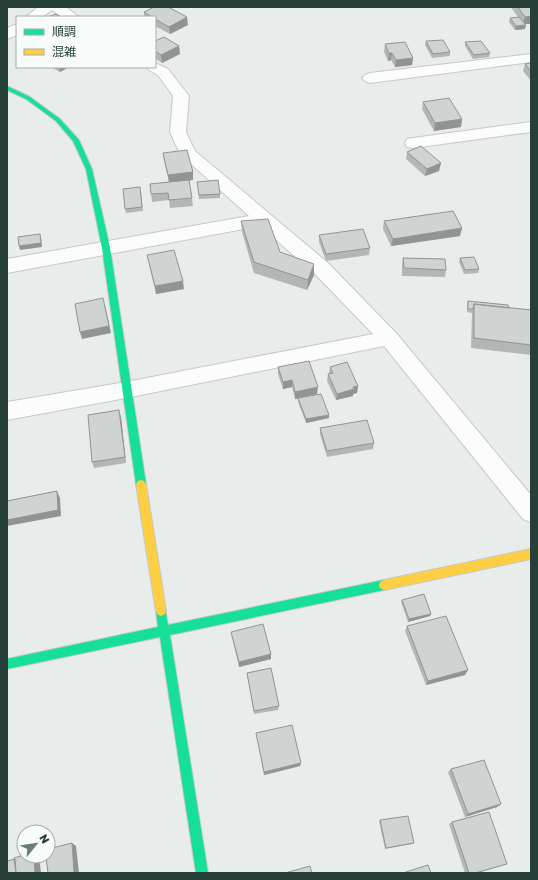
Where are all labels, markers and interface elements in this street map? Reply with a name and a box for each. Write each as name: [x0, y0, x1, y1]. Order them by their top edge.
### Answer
legend: [16, 16, 156, 68]
text: 順調: [52, 24, 76, 39]
text: 混雑: [52, 44, 76, 59]
north arrow: [16, 824, 56, 864]
text: N: [37, 832, 53, 846]

